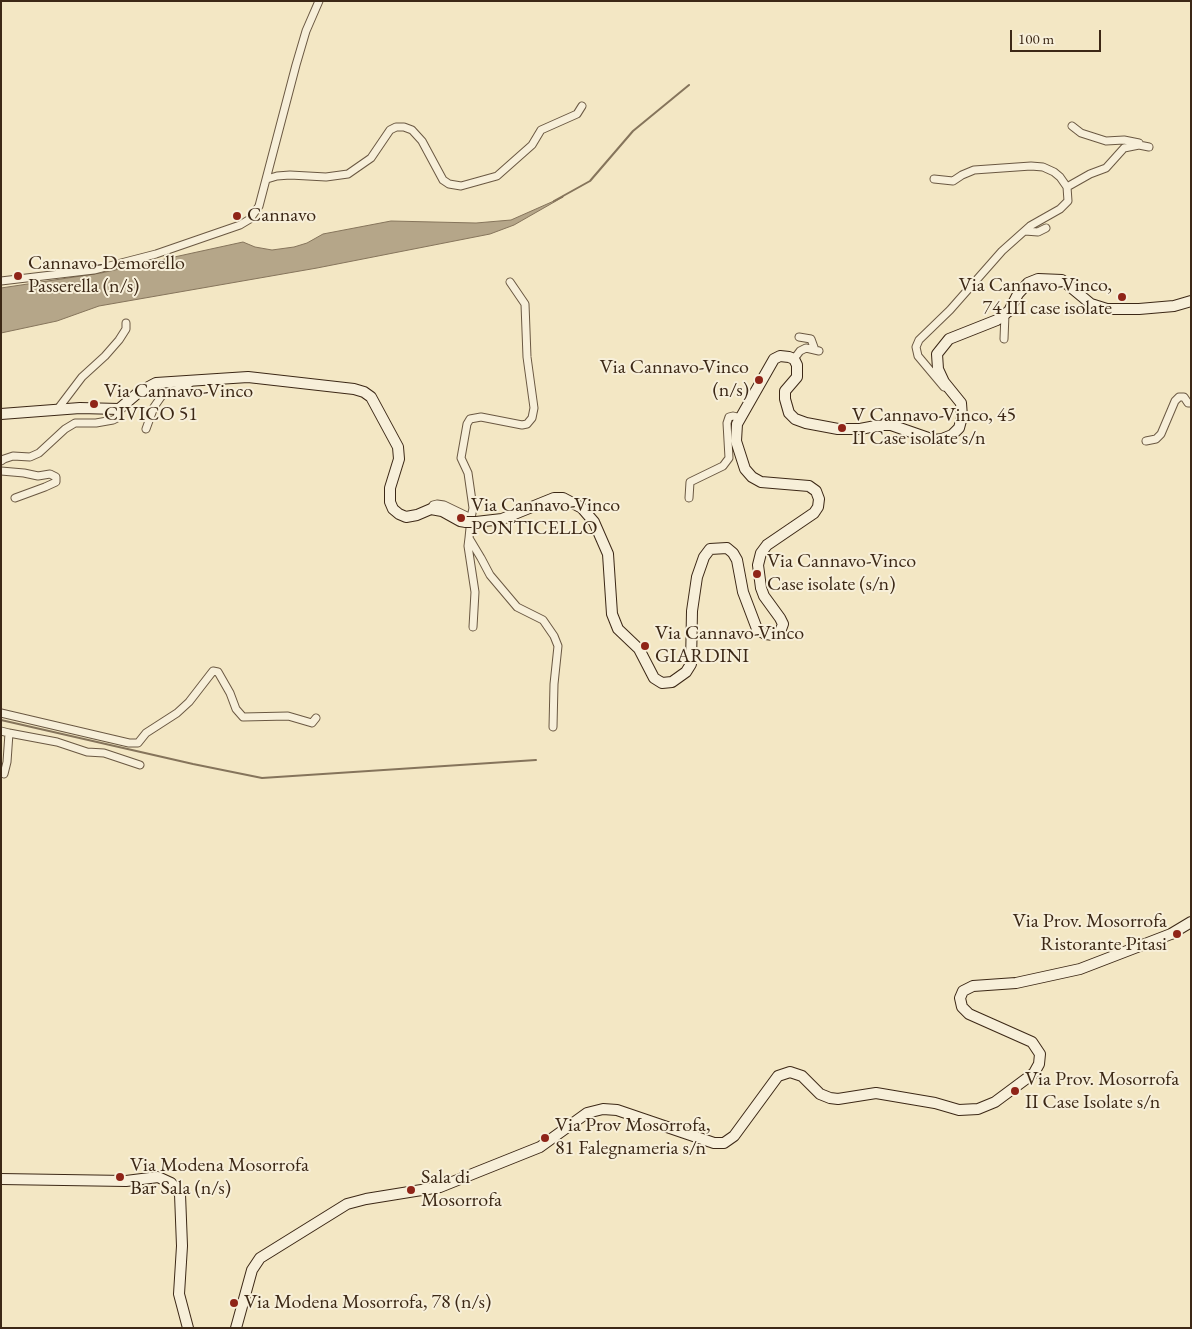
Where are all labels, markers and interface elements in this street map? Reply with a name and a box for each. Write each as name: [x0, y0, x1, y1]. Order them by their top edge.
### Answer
scale bar: [1012, 20, 1103, 52]
text: 100 m: [1018, 29, 1054, 48]
place label: Cannavo: [247, 204, 316, 228]
marker: Cannavo: [231, 210, 243, 222]
place label: Cannavo-Demorello Passerella (n/s): [28, 252, 185, 299]
marker: Cannavo-Demorello Passerella (n/s): [12, 270, 24, 282]
place label: Via Cannavo-Vinco, 74 III case isolate: [959, 274, 1112, 321]
marker: Via Cannavo-Vinco, 74 III case isolate: [1116, 291, 1128, 303]
place label: Via Cannavo-Vinco (n/s): [600, 356, 749, 403]
marker: Via Cannavo-Vinco (n/s): [753, 374, 765, 386]
place label: Via Cannavo-Vinco CIVICO 51: [104, 380, 253, 427]
marker: Via Cannavo-Vinco CIVICO 51: [88, 398, 100, 410]
place label: V Cannavo-Vinco, 45 II Case isolate s/n: [852, 404, 1016, 451]
marker: V Cannavo-Vinco, 45 II Case isolate s/n: [836, 422, 848, 434]
place label: Via Cannavo-Vinco PONTICELLO: [471, 494, 620, 541]
marker: Via Cannavo-Vinco PONTICELLO: [455, 512, 467, 524]
place label: Via Cannavo-Vinco Case isolate (s/n): [767, 550, 916, 597]
marker: Via Cannavo-Vinco Case isolate (s/n): [751, 568, 763, 580]
place label: Via Cannavo-Vinco GIARDINI: [655, 622, 804, 669]
marker: Via Cannavo-Vinco GIARDINI: [639, 640, 651, 652]
place label: Via Prov. Mosorrofa Ristorante Pitasi: [1013, 910, 1167, 957]
marker: Via Prov. Mosorrofa Ristorante Pitasi: [1171, 928, 1183, 940]
place label: Via Prov. Mosorrofa II Case Isolate s/n: [1025, 1068, 1179, 1115]
marker: Via Prov. Mosorrofa II Case Isolate s/n: [1009, 1085, 1021, 1097]
place label: Via Prov Mosorrofa, 81 Falegnameria s/n: [555, 1114, 711, 1161]
marker: Via Prov Mosorrofa, 81 Falegnameria s/n: [539, 1132, 551, 1144]
place label: Via Modena Mosorrofa Bar Sala (n/s): [130, 1154, 309, 1201]
place label: Sala di Mosorrofa: [421, 1166, 502, 1213]
marker: Via Modena Mosorrofa Bar Sala (n/s): [114, 1171, 126, 1183]
marker: Sala di Mosorrofa: [405, 1184, 417, 1196]
place label: Via Modena Mosorrofa, 78 (n/s): [244, 1291, 491, 1315]
marker: Via Modena Mosorrofa, 78 (n/s): [228, 1297, 240, 1309]

